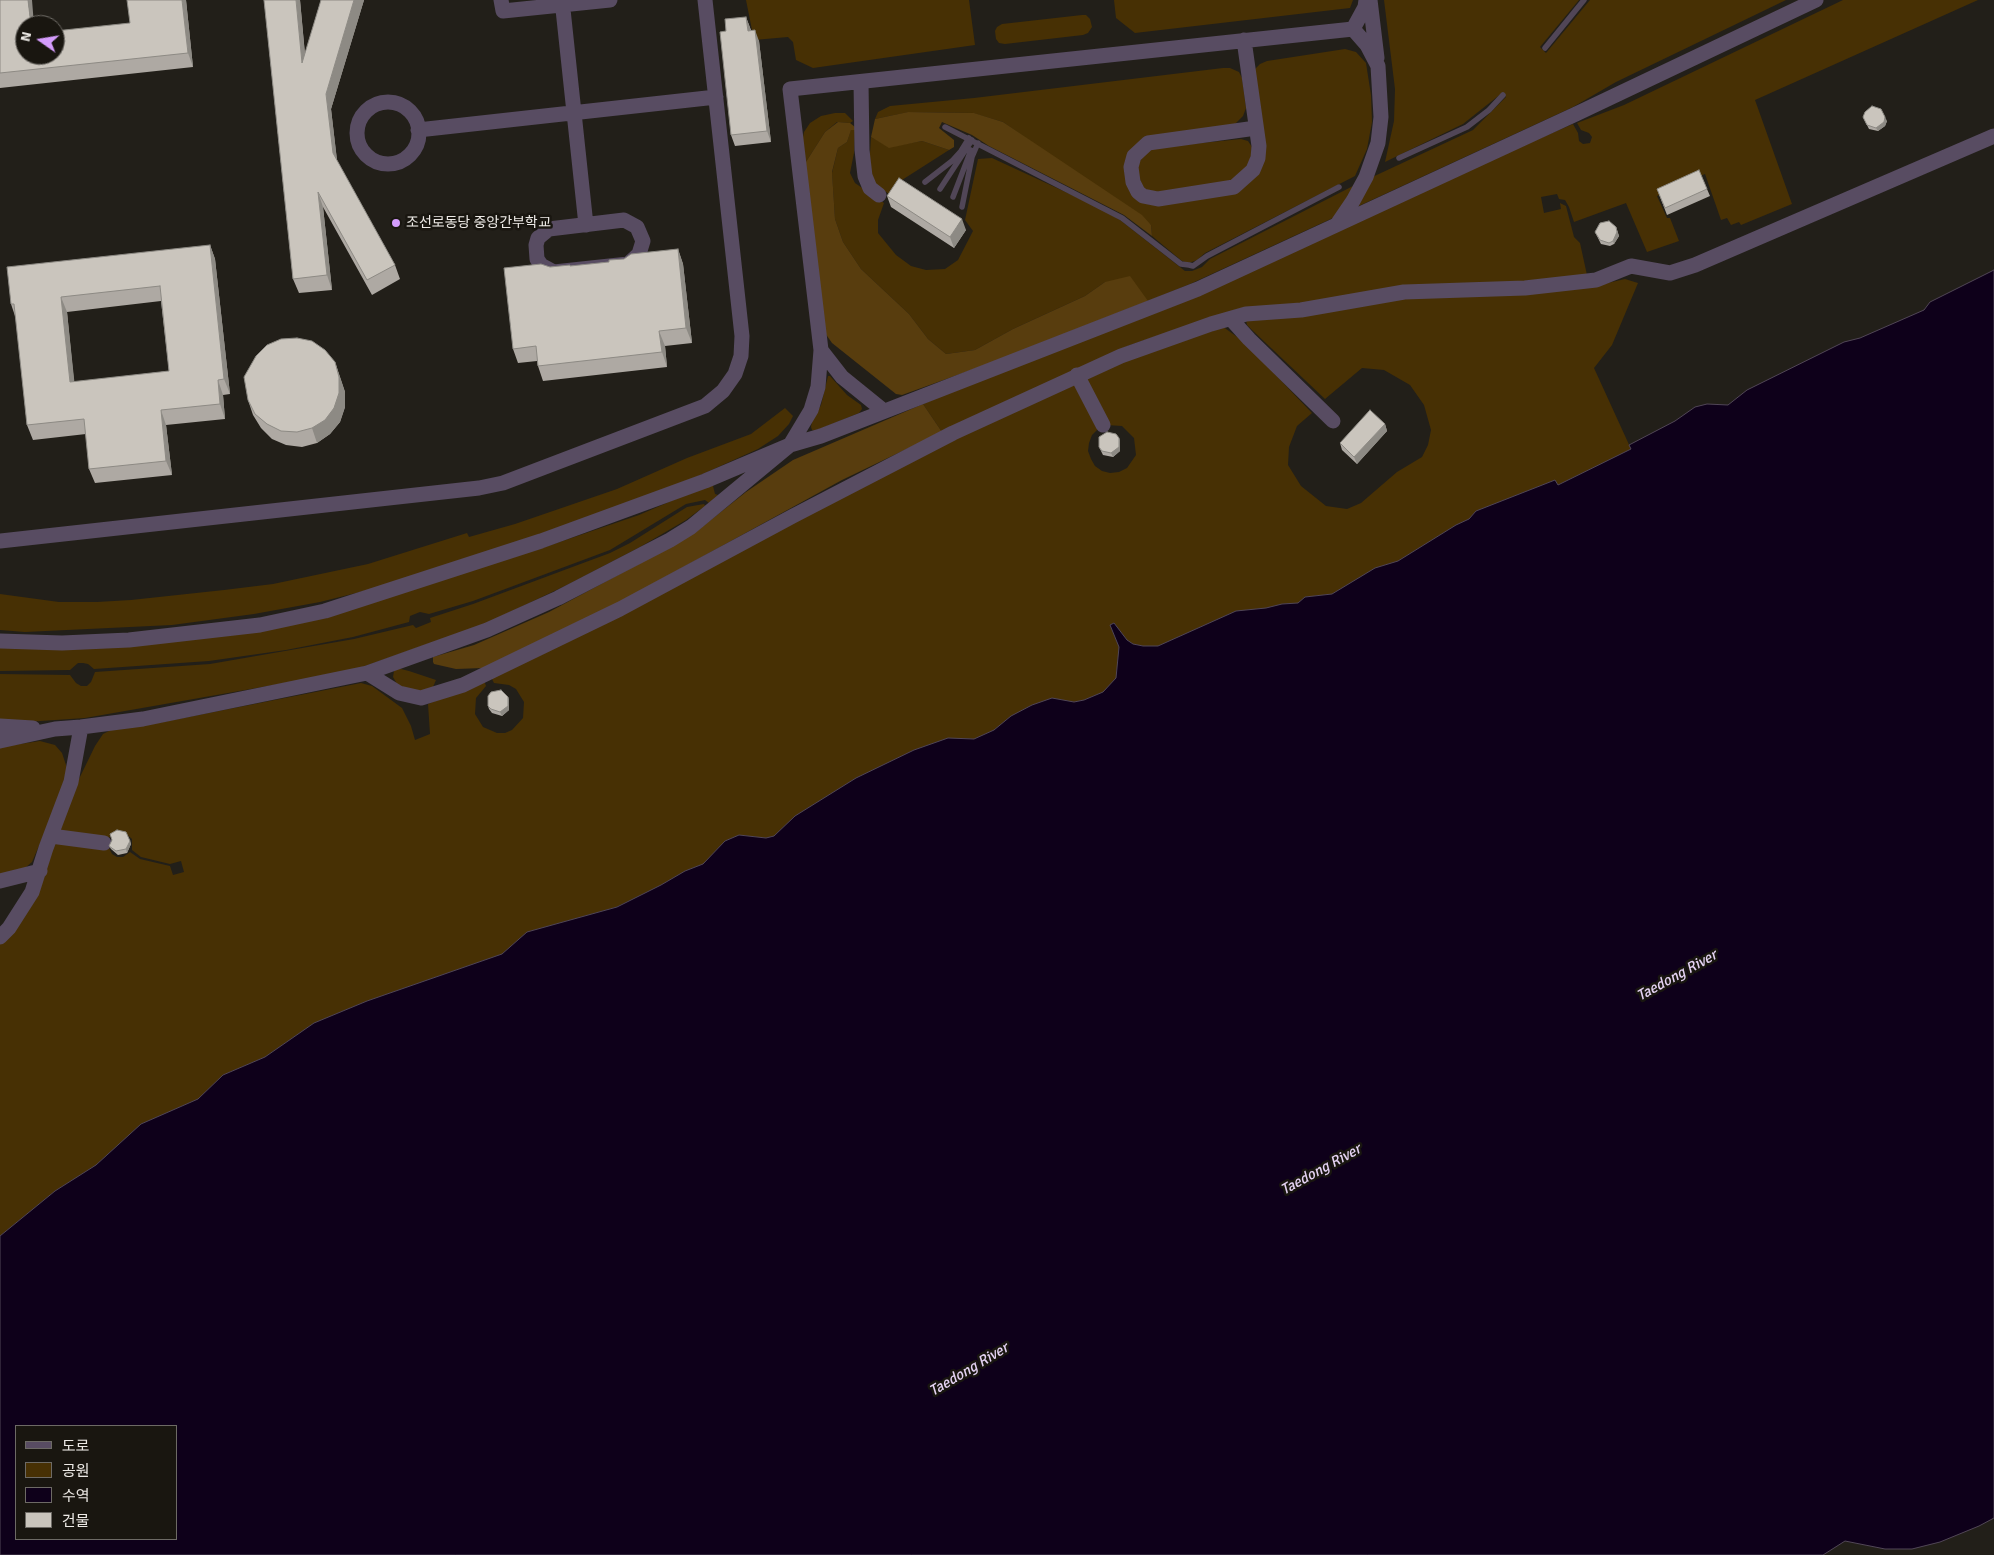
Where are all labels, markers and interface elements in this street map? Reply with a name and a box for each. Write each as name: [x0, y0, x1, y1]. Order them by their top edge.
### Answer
north arrow: [15, 15, 65, 65]
text: N: [16, 30, 35, 43]
place label: 조선로동당 중앙간부학교: [406, 215, 551, 231]
marker: 조선로동당 중앙간부학교: [390, 217, 402, 229]
water label: Taedong River: [1634, 947, 1720, 1005]
water label: Taedong River: [1278, 1141, 1364, 1199]
water label: Taedong River: [926, 1339, 1012, 1401]
legend: [15, 1425, 178, 1540]
text: 도로: [62, 1437, 90, 1455]
text: 공원: [62, 1462, 90, 1480]
text: 수역: [62, 1487, 90, 1505]
text: 건물: [62, 1512, 90, 1530]

